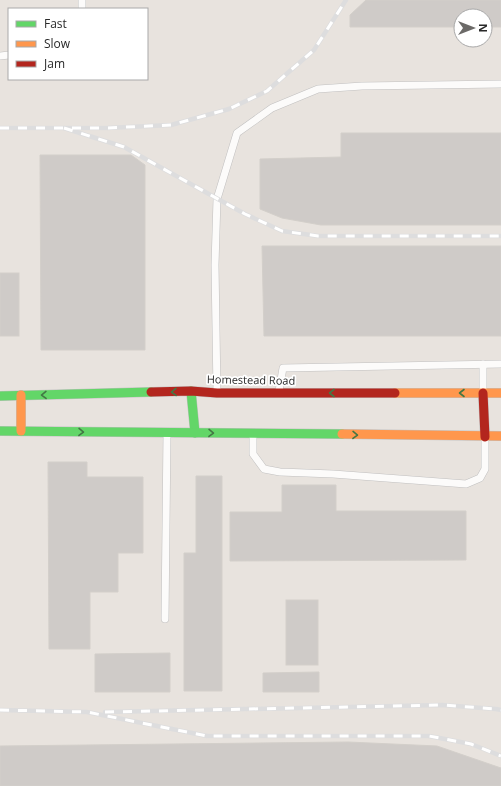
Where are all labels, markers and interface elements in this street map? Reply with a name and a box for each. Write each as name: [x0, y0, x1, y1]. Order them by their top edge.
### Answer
legend: [8, 8, 148, 80]
north arrow: [453, 8, 493, 48]
text: Fast: [44, 15, 67, 32]
text: N: [476, 24, 491, 32]
text: Slow: [44, 35, 71, 52]
text: Jam: [43, 55, 65, 72]
street label: Homestead Road: [207, 371, 295, 388]
one-way arrow: [171, 388, 177, 396]
one-way arrow: [329, 389, 335, 397]
one-way arrow: [459, 389, 465, 397]
one-way arrow: [41, 391, 47, 399]
one-way arrow: [78, 428, 84, 436]
one-way arrow: [208, 429, 214, 438]
one-way arrow: [352, 431, 358, 439]

